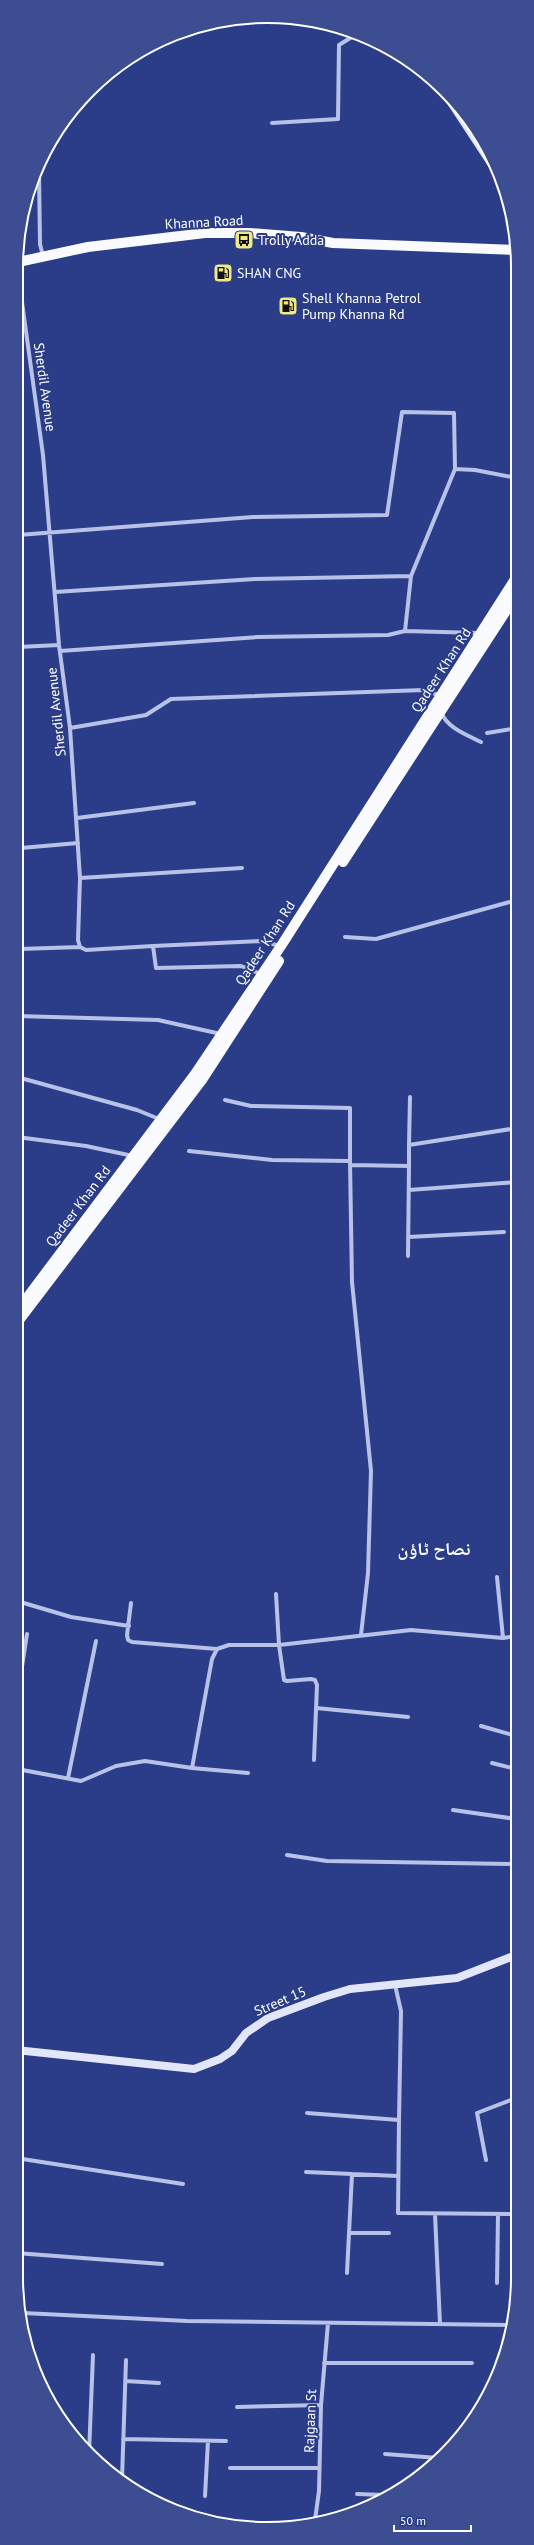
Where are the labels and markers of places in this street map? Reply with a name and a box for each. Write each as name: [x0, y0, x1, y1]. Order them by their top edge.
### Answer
bus stop icon: Trolly Adda: [233, 229, 255, 251]
place label: Trolly Adda: [258, 231, 324, 249]
fuel station icon: SHAN CNG: [212, 262, 234, 284]
place label: SHAN CNG: [237, 264, 301, 282]
place label: Shell Khanna Petrol Pump Khanna Rd: [302, 289, 421, 323]
fuel station icon: Shell Khanna Petrol Pump Khanna Rd: [277, 295, 299, 317]

